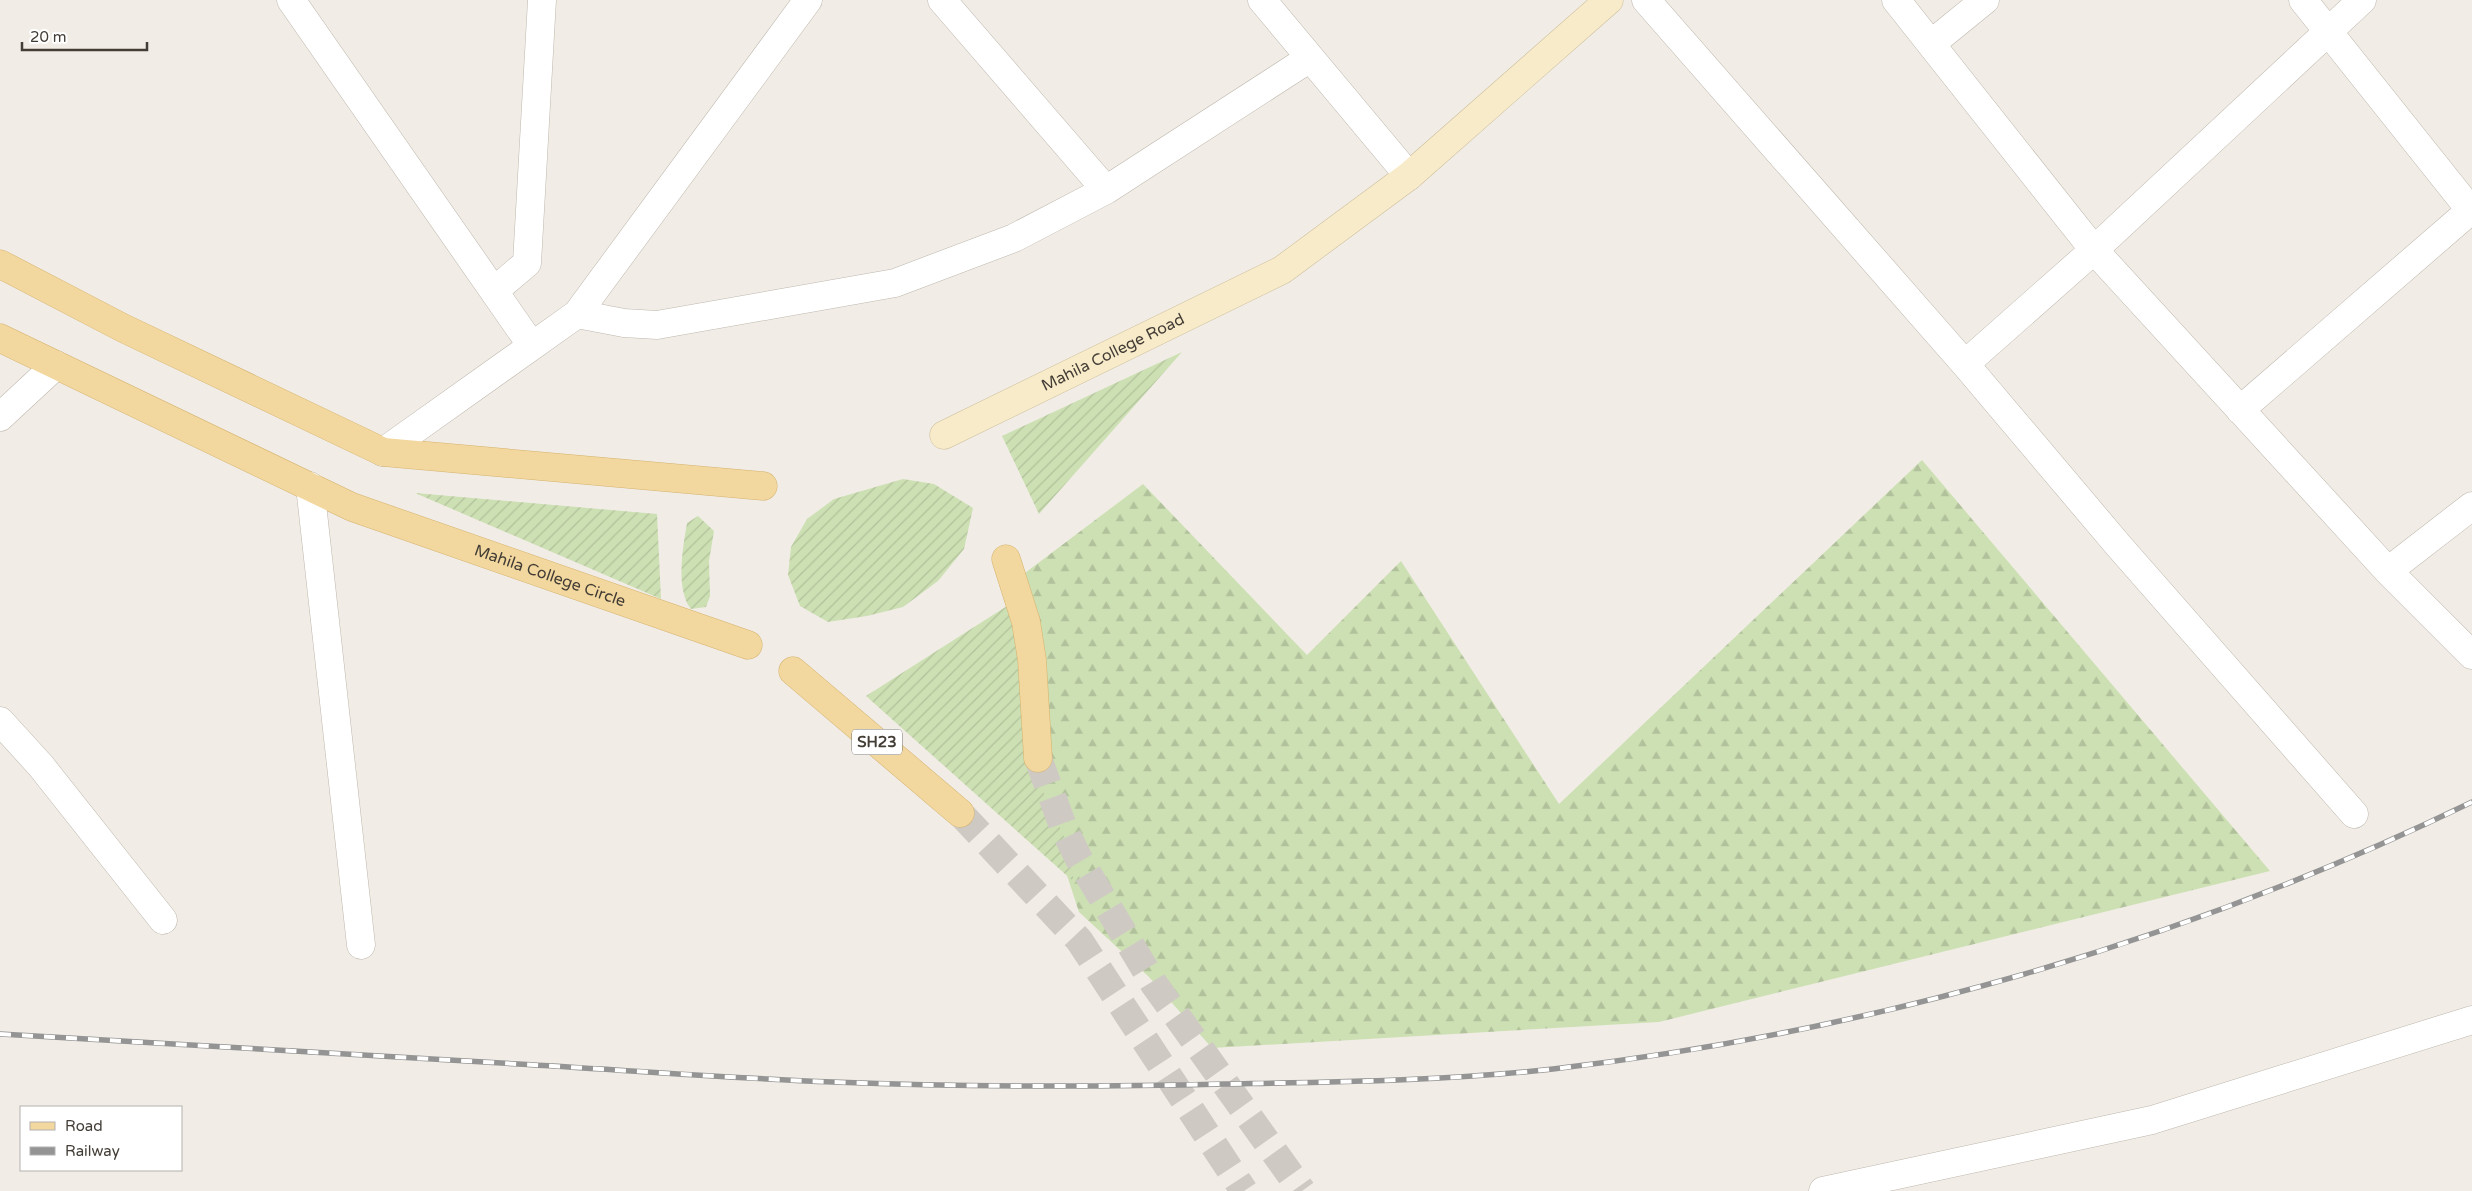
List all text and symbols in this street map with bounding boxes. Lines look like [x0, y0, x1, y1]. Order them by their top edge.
scale bar [22, 20, 148, 52]
text: 20 m [30, 28, 67, 46]
street label: Mahila College Road [1038, 309, 1188, 396]
street label: Mahila College Circle [472, 540, 628, 612]
road number: SH23 [852, 730, 902, 754]
legend [20, 1106, 182, 1171]
text: Road [65, 1117, 103, 1135]
text: Railway [65, 1142, 120, 1160]

